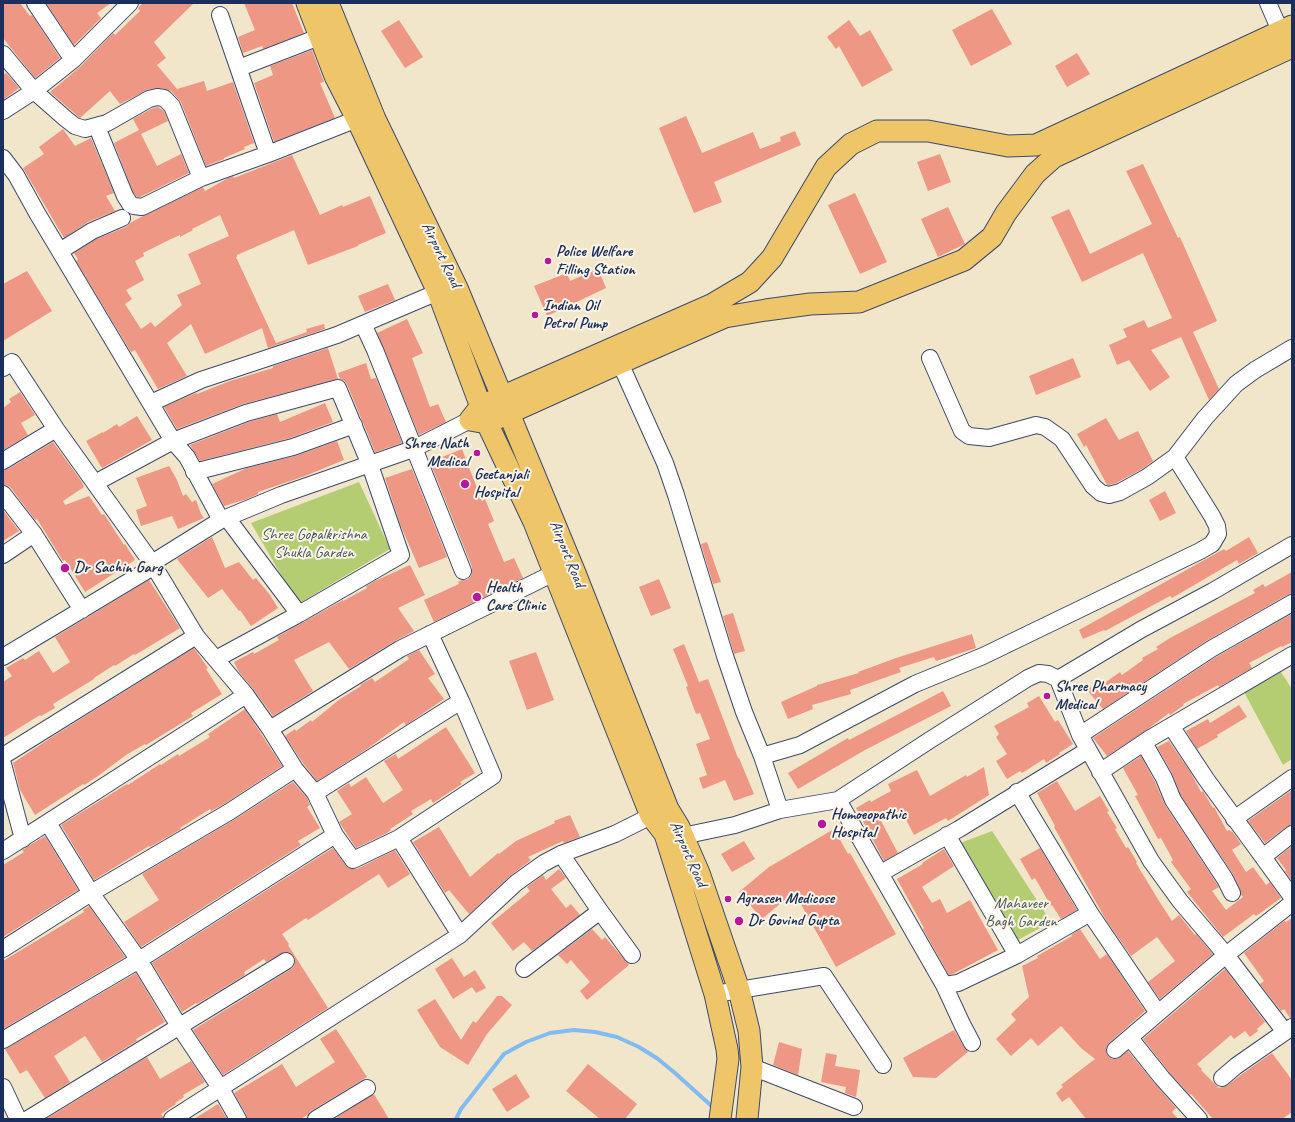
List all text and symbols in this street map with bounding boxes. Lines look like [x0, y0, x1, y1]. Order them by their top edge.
street label: Airport Road [417, 219, 465, 291]
place label: Police Welfare Filling Station [556, 242, 635, 280]
marker: Police Welfare Filling Station [543, 256, 553, 266]
place label: Indian Oil Petrol Pump [543, 296, 607, 334]
marker: Indian Oil Petrol Pump [530, 310, 540, 320]
place label: Shree Nath Medical [403, 434, 469, 472]
marker: Shree Nath Medical [472, 448, 482, 458]
place label: Geetanjali Hospital [474, 465, 528, 503]
marker: Geetanjali Hospital [459, 478, 471, 490]
street label: Airport Road [545, 518, 589, 590]
park label: Shree Gopalkrishna Shukla Garden [261, 525, 367, 563]
place label: Dr Sachin Garg [74, 558, 162, 578]
marker: Dr Sachin Garg [59, 562, 71, 574]
place label: Health Care Clinic [486, 578, 546, 616]
marker: Health Care Clinic [471, 591, 483, 603]
place label: Shree Pharmacy Medical [1055, 677, 1146, 715]
marker: Shree Pharmacy Medical [1042, 691, 1052, 701]
place label: Homoeopathic Hospital [831, 805, 906, 843]
street label: Airport Road [665, 818, 711, 890]
marker: Homoeopathic Hospital [816, 818, 828, 830]
place label: Agrasen Medicose [736, 889, 834, 909]
marker: Agrasen Medicose [723, 894, 733, 904]
park label: Mahaveer Bagh Garden [985, 894, 1057, 932]
place label: Dr Govind Gupta [748, 911, 839, 931]
marker: Dr Govind Gupta [733, 915, 745, 927]

